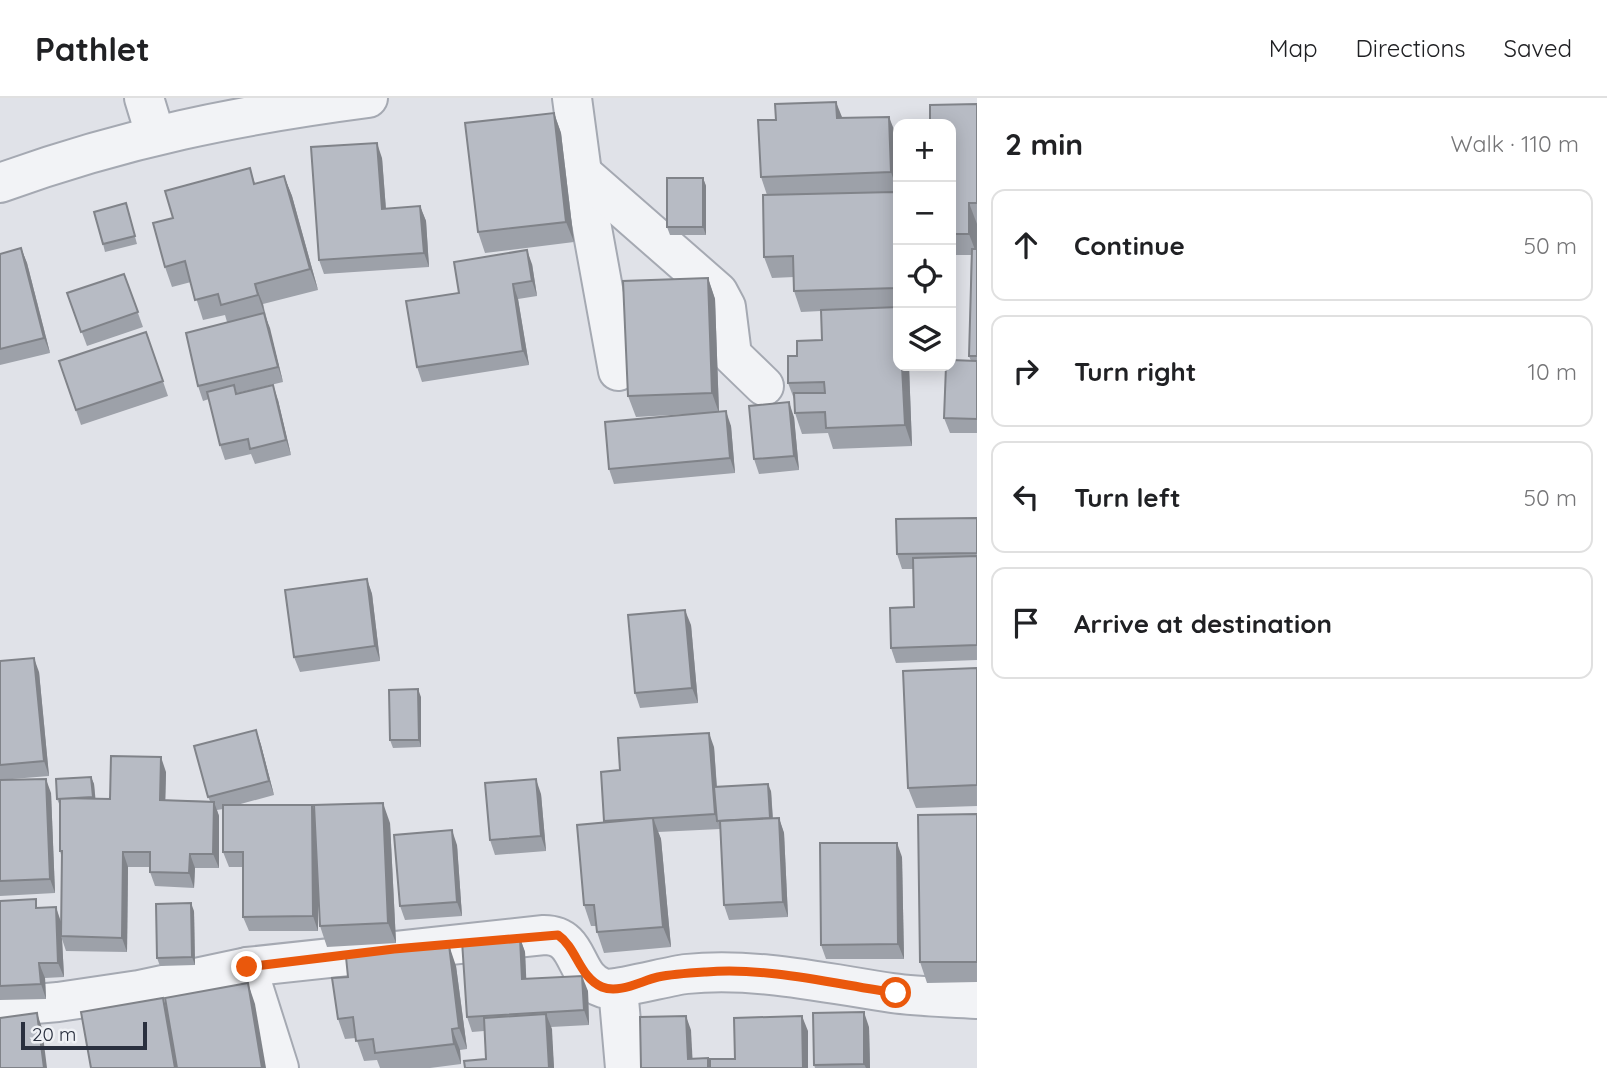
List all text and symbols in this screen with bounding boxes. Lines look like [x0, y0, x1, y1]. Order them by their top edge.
text: Pathlet [35, 28, 150, 69]
text: Map [1269, 33, 1318, 63]
text: Directions [1356, 33, 1466, 63]
text: Saved [1504, 33, 1572, 63]
map controls [893, 119, 956, 371]
button: + [893, 119, 956, 182]
text: 2 min [1005, 125, 1083, 163]
text: Walk · 110 m [1450, 129, 1579, 158]
button: − [893, 182, 956, 245]
icon: ahead [1007, 226, 1045, 264]
text: Continue [1074, 229, 1185, 262]
text: 50 m [1524, 231, 1577, 260]
button: locate [893, 245, 956, 308]
button: layers [893, 308, 956, 371]
icon: right [1007, 352, 1045, 390]
text: Turn right [1074, 355, 1196, 388]
text: 10 m [1528, 357, 1577, 386]
icon: left [1007, 478, 1045, 516]
text: Turn left [1074, 481, 1181, 514]
text: 50 m [1524, 483, 1577, 512]
icon: arrive [1007, 604, 1045, 642]
text: Arrive at destination [1074, 607, 1332, 640]
route end [231, 951, 262, 982]
route start [880, 977, 911, 1008]
scale bar [21, 1019, 147, 1051]
text: 20 m [32, 1022, 76, 1046]

